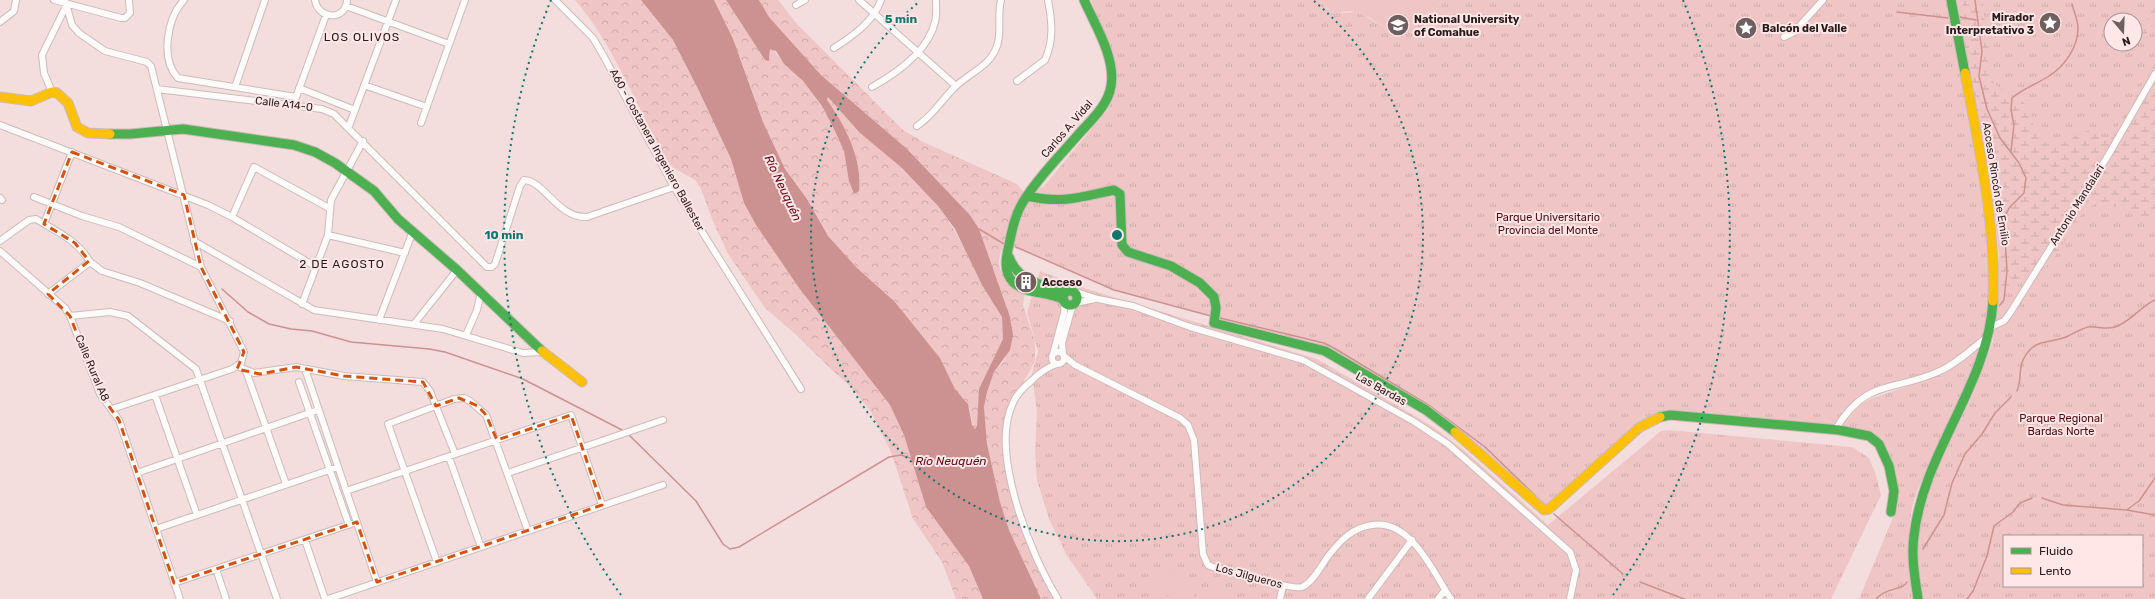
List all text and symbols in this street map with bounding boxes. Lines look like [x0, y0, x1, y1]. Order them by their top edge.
place icon: Mirador Interpretativo 3 [2037, 10, 2063, 36]
place label: Mirador Interpretativo 3 [1946, 11, 2034, 37]
text: 5 min [885, 12, 918, 26]
school or university icon: National University of Comahue [1385, 12, 1411, 38]
north arrow [2103, 12, 2143, 52]
place label: National University of Comahue [1414, 13, 1520, 39]
place icon: Balcón del Valle [1733, 15, 1759, 41]
place label: Balcón del Valle [1762, 22, 1847, 35]
district label: LOS OLIVOS [324, 30, 400, 44]
text: N [2120, 34, 2132, 48]
street label: A60 - Costanera Ingeniero Ballester [607, 67, 707, 234]
street label: Calle A14-0 [254, 94, 314, 114]
street label: Carlos A. Vidal [1038, 97, 1096, 161]
street label: Acceso Rincón de Emilio [1980, 121, 2012, 247]
water label: Río Neuquén [762, 153, 804, 223]
street label: Antonio Mandalari [2047, 162, 2107, 248]
park label: Parque Universitario Provincia del Monte [1496, 211, 1600, 237]
text: 10 min [485, 228, 524, 242]
centre of rings [1110, 228, 1124, 242]
district label: 2 DE AGOSTO [299, 257, 385, 271]
building icon: Acceso [1013, 269, 1039, 295]
place label: Acceso [1042, 276, 1082, 289]
street label: Calle Rural A8 [72, 333, 112, 403]
street label: Las Bardas [1353, 370, 1409, 409]
park label: Parque Regional Bardas Norte [2019, 412, 2103, 438]
water label: Río Neuquén [915, 454, 987, 468]
legend [2003, 535, 2143, 587]
text: Fluido [2039, 544, 2073, 558]
street label: Los Jilgueros [1214, 561, 1284, 591]
text: Lento [2039, 564, 2071, 578]

